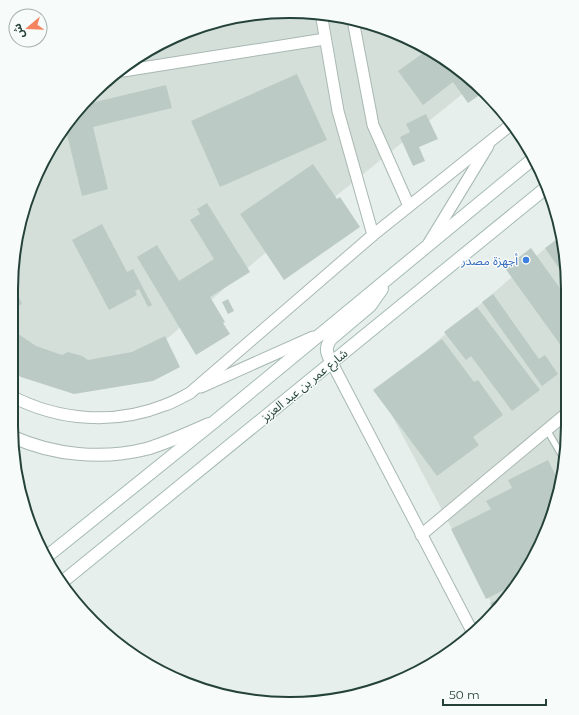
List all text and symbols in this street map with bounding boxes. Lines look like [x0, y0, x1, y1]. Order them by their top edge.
north arrow [8, 8, 48, 48]
text: ش [9, 22, 28, 41]
place label: أجهزة مصدر [460, 253, 518, 268]
marker: أجهزة مصدر [521, 255, 531, 265]
street label: شارع عمر بن عبد العزيز [257, 345, 352, 427]
scale bar [443, 681, 546, 707]
text: 50 m [449, 687, 480, 702]

